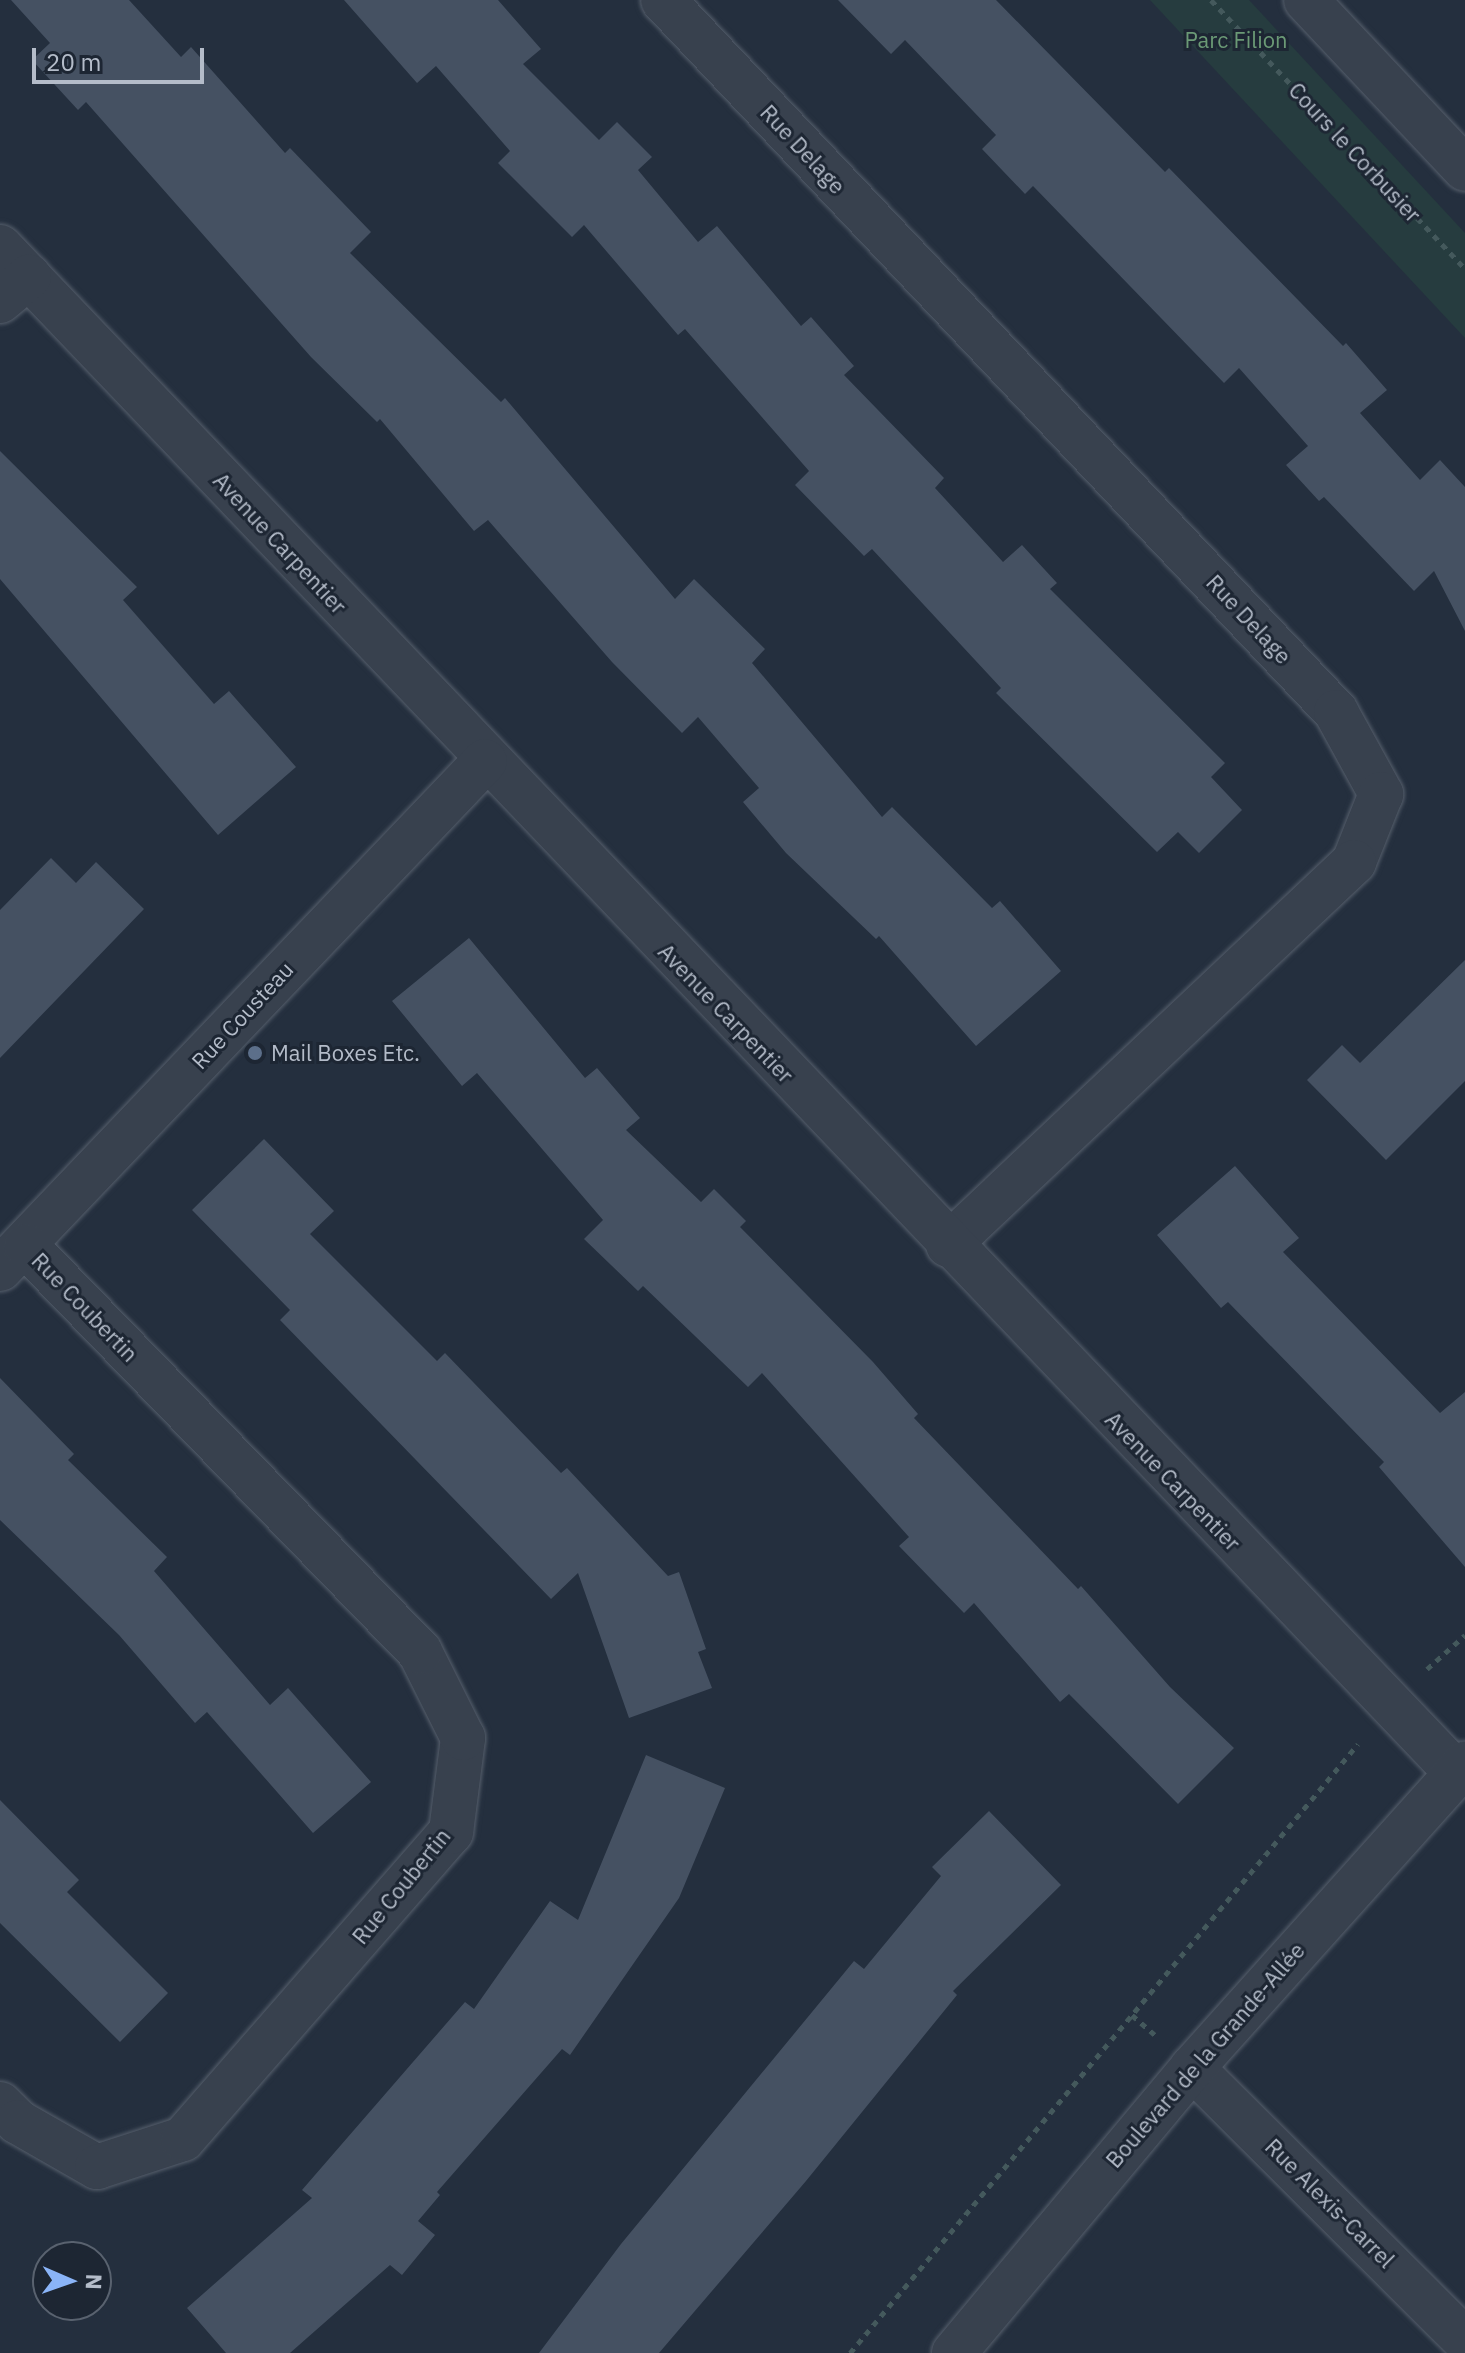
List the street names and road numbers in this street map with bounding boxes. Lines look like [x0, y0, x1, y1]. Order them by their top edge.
street label: Cours le Corbusier [1283, 77, 1427, 227]
street label: Rue Delage [755, 99, 851, 199]
street label: Avenue Carpentier [208, 467, 352, 619]
street label: Rue Delage [1201, 569, 1297, 669]
street label: Avenue Carpentier [653, 938, 799, 1088]
street label: Rue Cousteau [186, 956, 298, 1074]
street label: Rue Coubertin [27, 1247, 143, 1367]
street label: Avenue Carpentier [1100, 1406, 1246, 1556]
street label: Rue Coubertin [346, 1823, 456, 1949]
street label: Boulevard de la Grande-Allée [1100, 1937, 1310, 2173]
street label: Rue Alexis-Carrel [1260, 2133, 1400, 2273]

